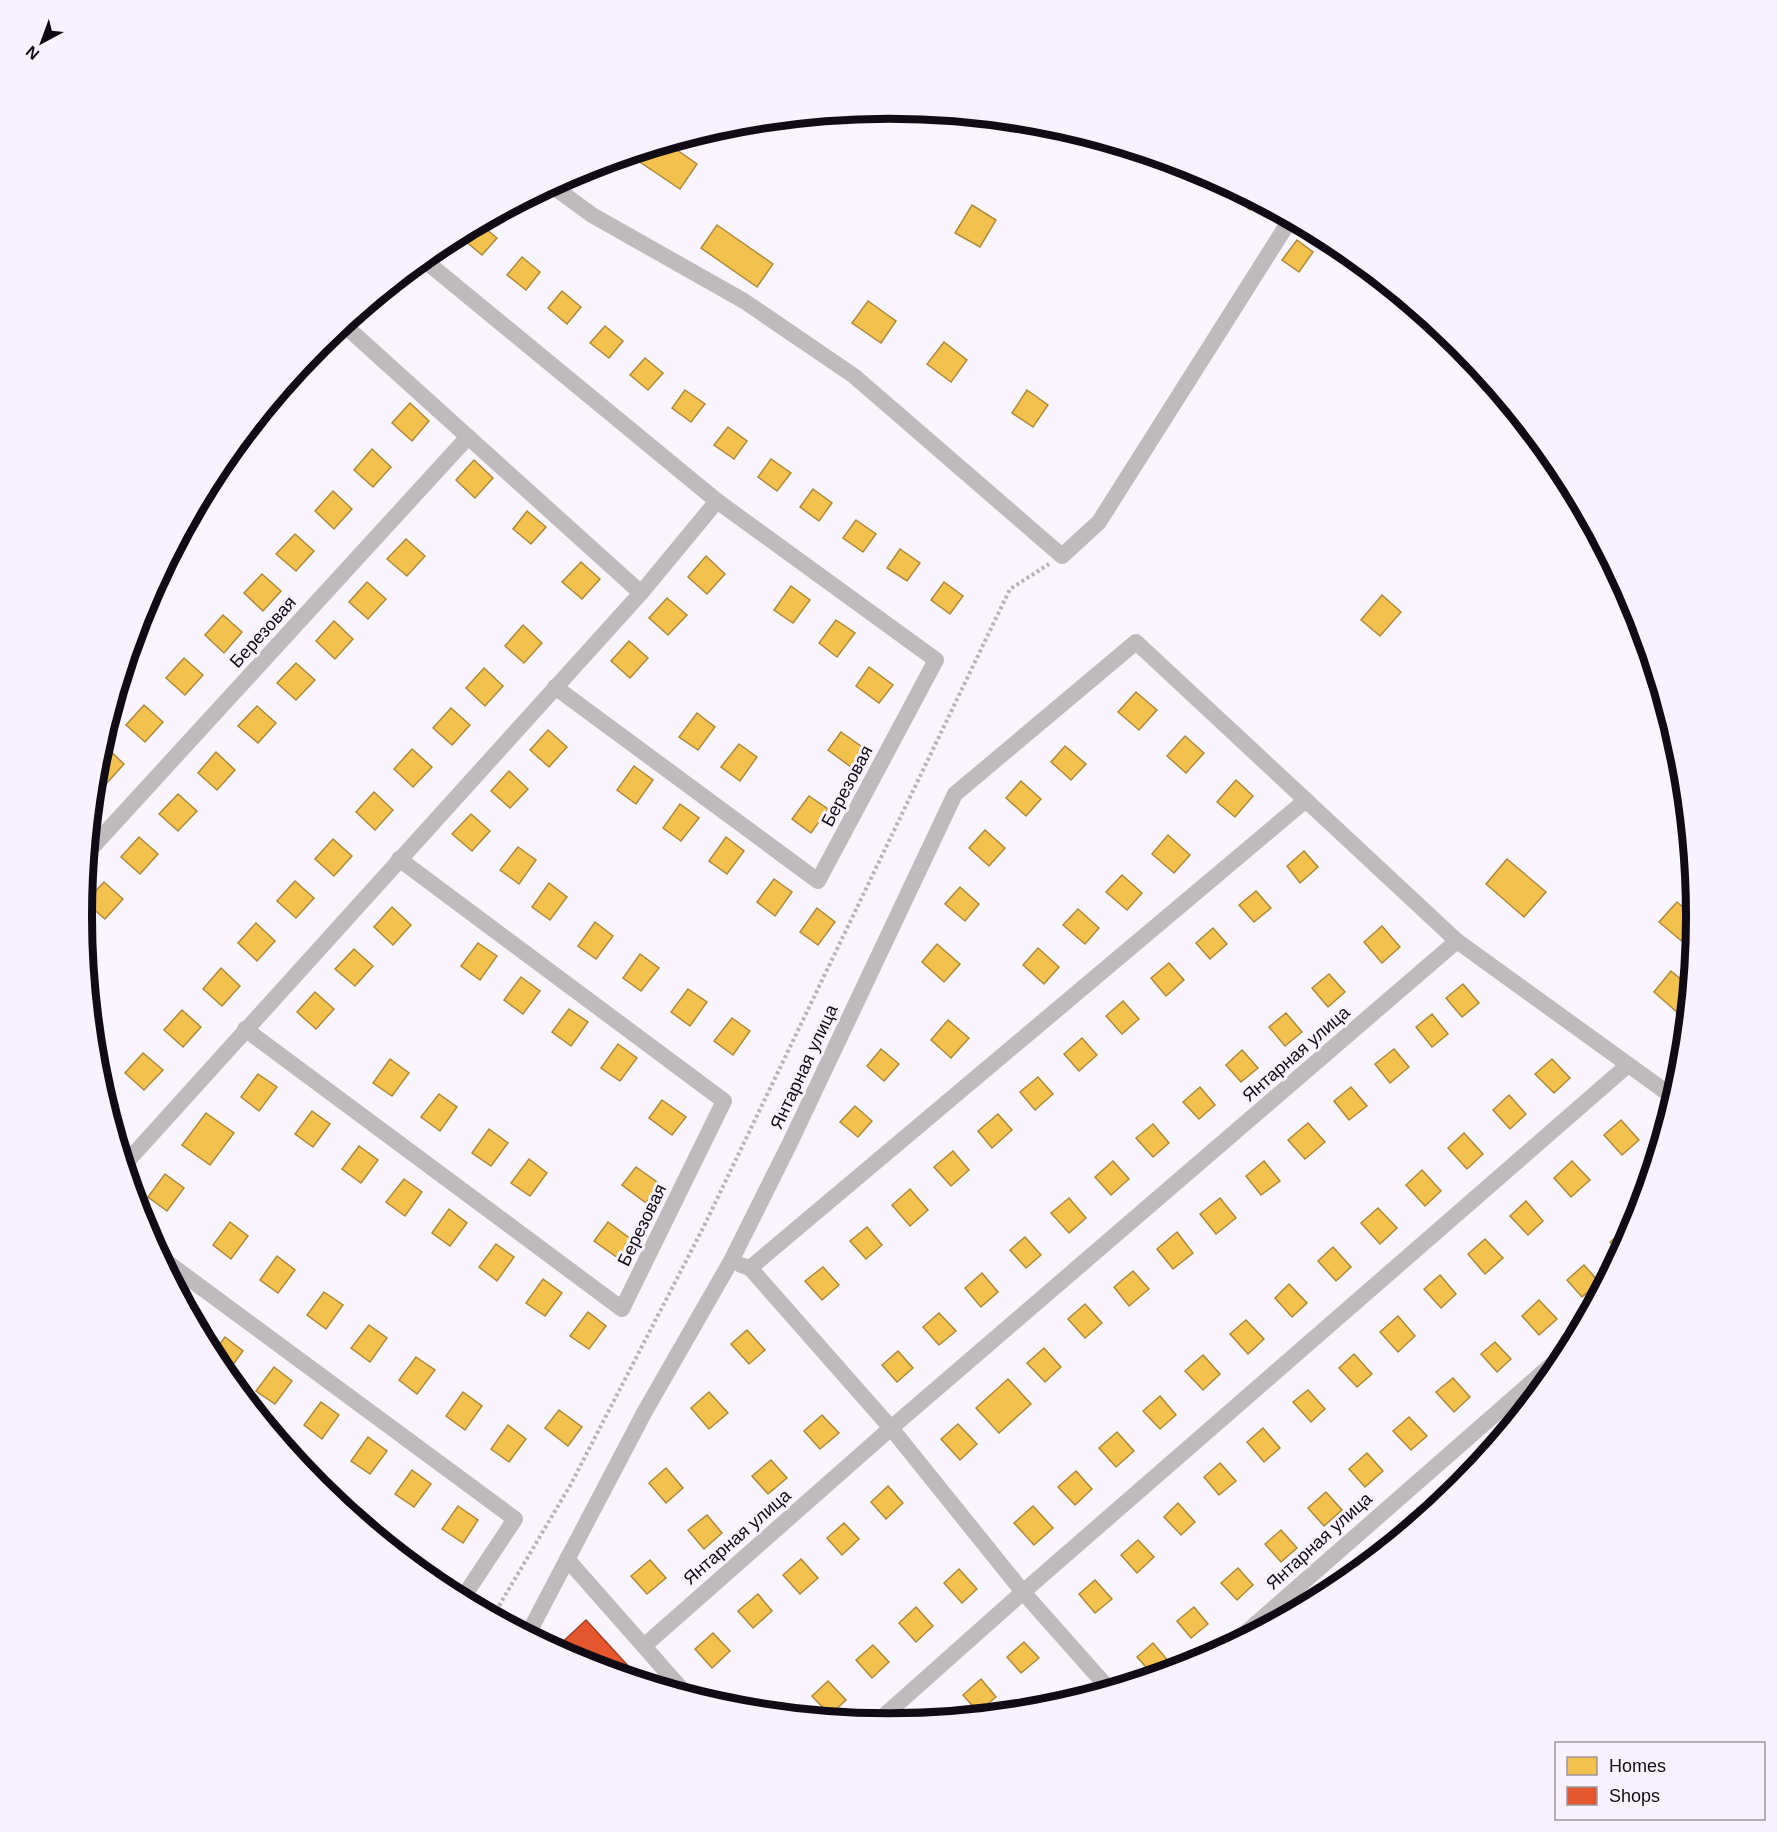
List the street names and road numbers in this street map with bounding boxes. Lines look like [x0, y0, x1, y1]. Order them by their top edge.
street label: Березовая [226, 592, 300, 672]
street label: Березовая [817, 742, 877, 830]
street label: Янтарная улица [766, 1001, 842, 1132]
street label: Янтарная улица [1238, 1001, 1354, 1106]
street label: Березовая [614, 1181, 670, 1269]
street label: Янтарная улица [679, 1484, 795, 1589]
street label: Янтарная улица [1262, 1488, 1377, 1594]

